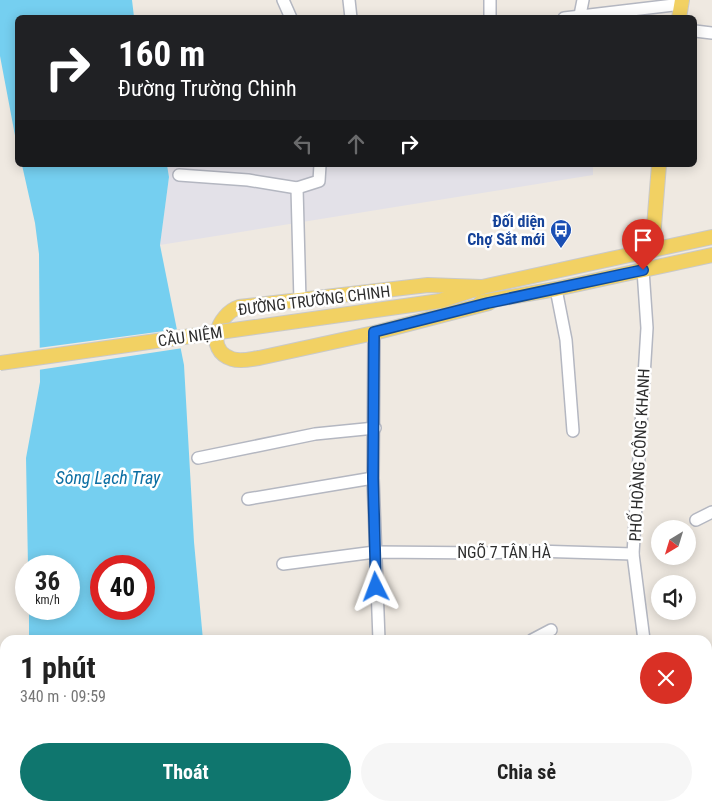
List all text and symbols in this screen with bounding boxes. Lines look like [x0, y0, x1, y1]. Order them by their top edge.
text: 160 m [118, 34, 205, 75]
icon: right [35, 35, 100, 100]
text: Đường Trường Chinh [118, 76, 297, 101]
icon: left [289, 130, 317, 158]
icon: ahead [342, 130, 370, 158]
icon: right [395, 130, 423, 158]
place label: Đối diện Chợ Sắt mới [467, 212, 545, 249]
bus stop icon: Đối diện Chợ Sắt mới [549, 218, 573, 249]
pin [622, 219, 664, 270]
icon: arrive [629, 226, 657, 254]
street label: ĐƯỜNG TRƯỜNG CHINH [237, 282, 391, 319]
street label: CẦU NIỆM [156, 321, 223, 350]
street label: PHỐ HOÀNG CÔNG KHANH [623, 368, 654, 542]
water label: Sông Lạch Tray [56, 467, 161, 488]
north arrow [651, 520, 696, 565]
map controls [651, 520, 696, 620]
street label: NGÕ 7 TÂN HÀ [457, 542, 551, 562]
speed limit sign: 40 [90, 555, 155, 620]
position arrow [349, 560, 401, 612]
text: 36 [35, 567, 60, 596]
button: sound [651, 575, 696, 620]
text: km/h [35, 593, 60, 607]
text: 1 phút [20, 650, 96, 685]
button: close [640, 652, 692, 704]
text: 340 m · 09:59 [20, 687, 106, 706]
button: Thoát [20, 743, 351, 801]
button: Chia sẻ [361, 743, 692, 801]

